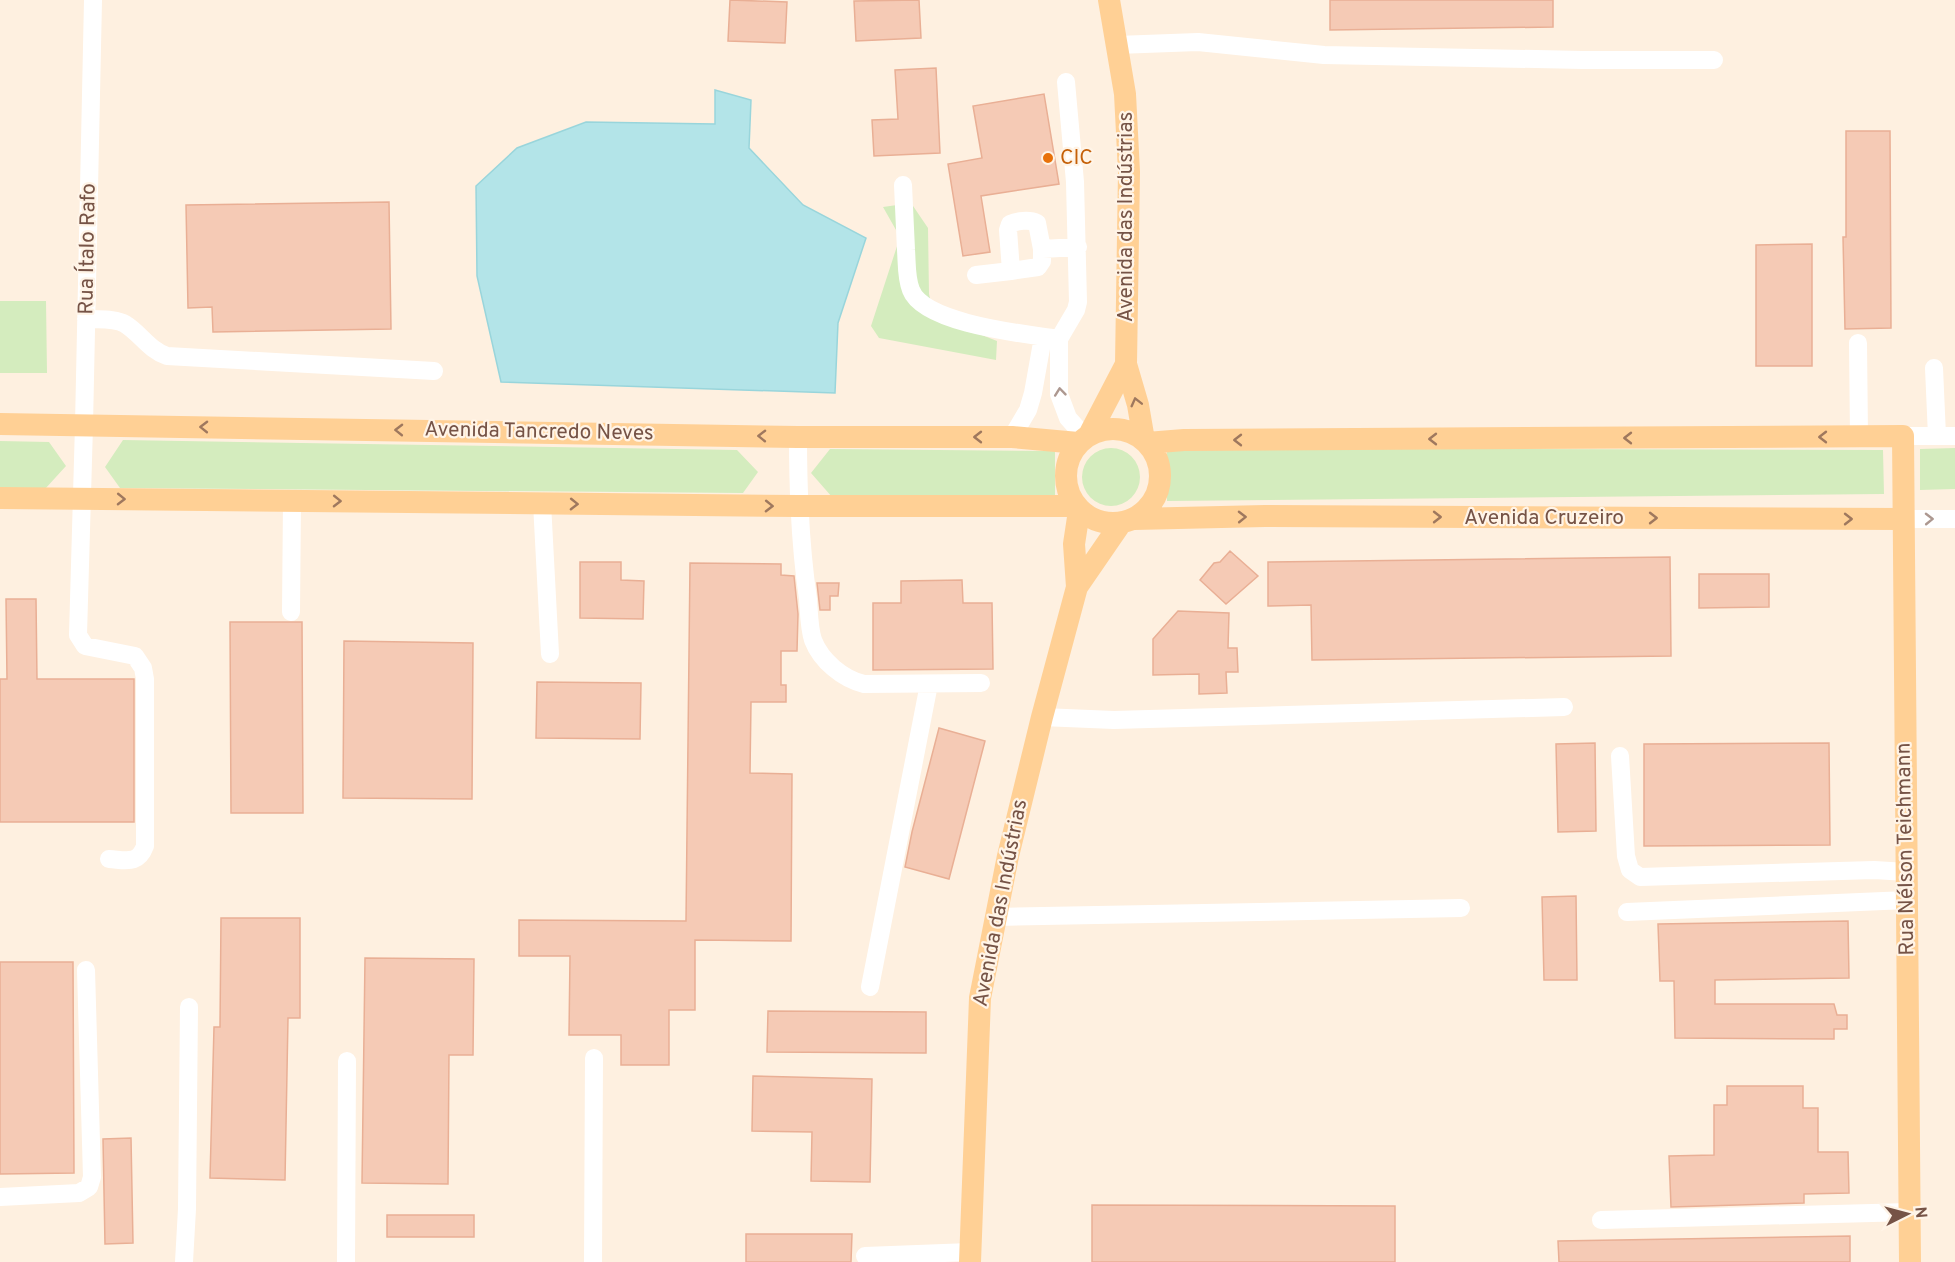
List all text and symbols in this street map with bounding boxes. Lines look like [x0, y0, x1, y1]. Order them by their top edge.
street label: Avenida das Indústrias [1113, 112, 1140, 322]
place label: CIC [1060, 145, 1093, 172]
marker: CIC [1041, 151, 1055, 165]
street label: Rua Ítalo Rafo [72, 183, 103, 315]
one-way arrow [1054, 388, 1067, 397]
one-way arrow [1131, 397, 1144, 407]
street label: Avenida Tancredo Neves [424, 416, 654, 448]
one-way arrow [200, 421, 209, 433]
one-way arrow [395, 424, 404, 436]
one-way arrow [758, 430, 767, 442]
one-way arrow [974, 431, 983, 443]
one-way arrow [1819, 431, 1828, 443]
one-way arrow [1624, 432, 1633, 444]
one-way arrow [1234, 433, 1243, 446]
one-way arrow [1429, 433, 1438, 445]
one-way arrow [117, 493, 126, 505]
one-way arrow [333, 495, 342, 507]
one-way arrow [570, 497, 579, 510]
one-way arrow [765, 499, 774, 512]
street label: Avenida Cruzeiro [1464, 505, 1624, 532]
one-way arrow [1237, 510, 1246, 523]
one-way arrow [1432, 511, 1441, 523]
one-way arrow [1648, 512, 1657, 524]
one-way arrow [1843, 513, 1852, 525]
one-way arrow [1925, 513, 1934, 525]
street label: Rua Nélson Teichmann [1891, 742, 1921, 956]
street label: Avenida das Indústrias [968, 797, 1034, 1009]
north arrow [1877, 1184, 1937, 1244]
text: N [1909, 1206, 1930, 1219]

